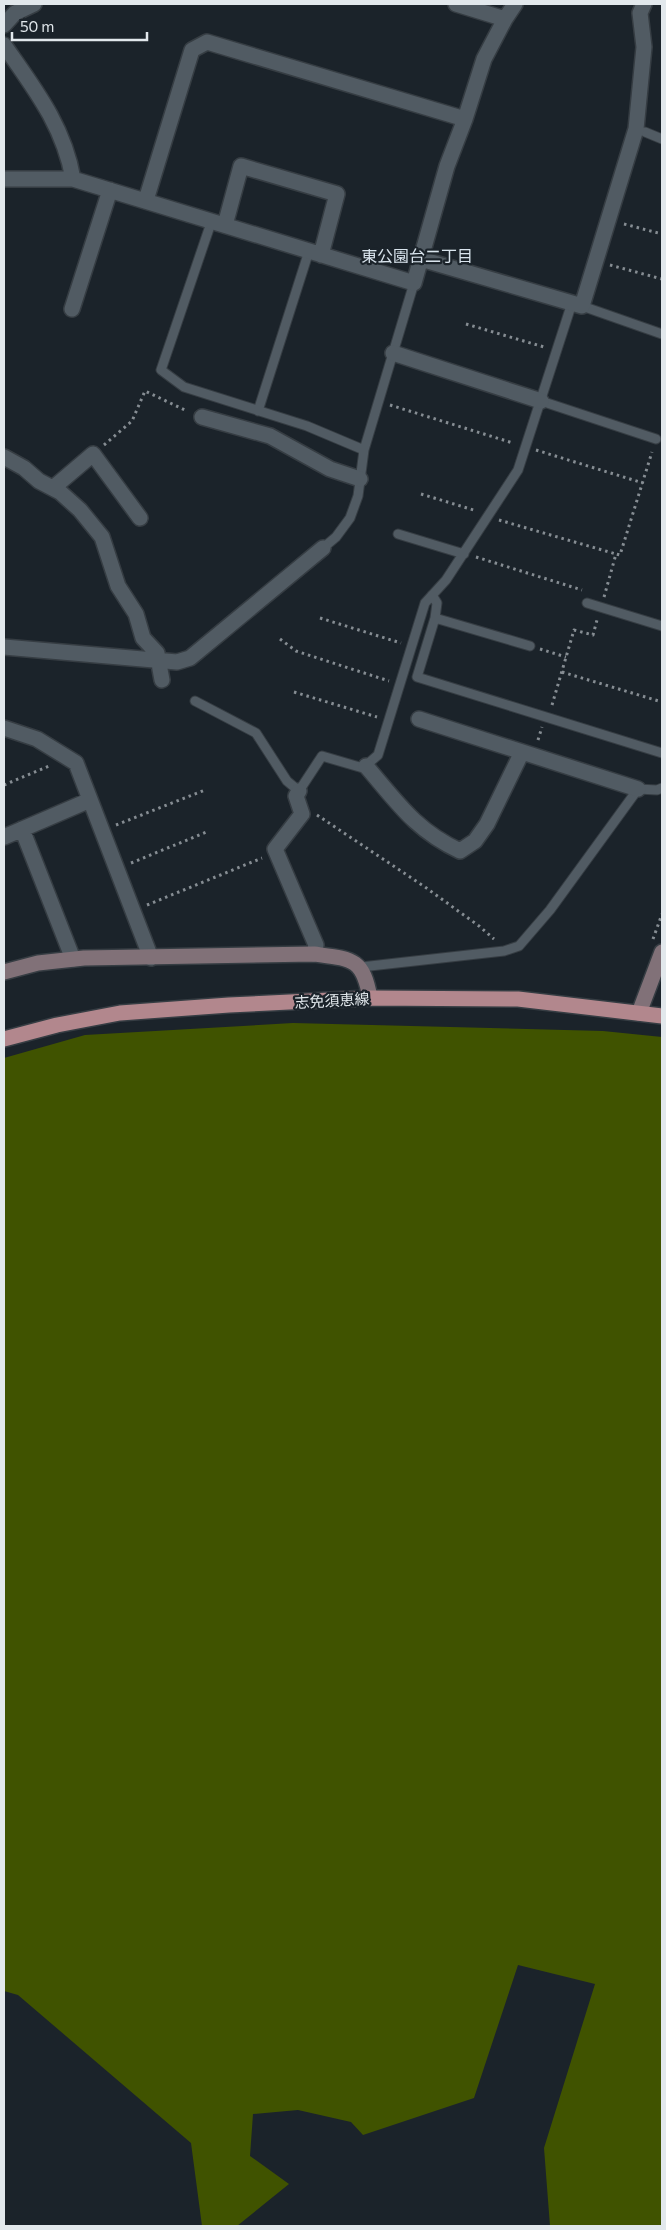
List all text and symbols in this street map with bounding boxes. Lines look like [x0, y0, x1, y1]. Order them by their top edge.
scale bar [12, 10, 148, 42]
text: 50 m [20, 17, 54, 35]
district label: 東公園台二丁目 [361, 246, 473, 265]
street label: 志免須恵線 [294, 989, 370, 1011]

